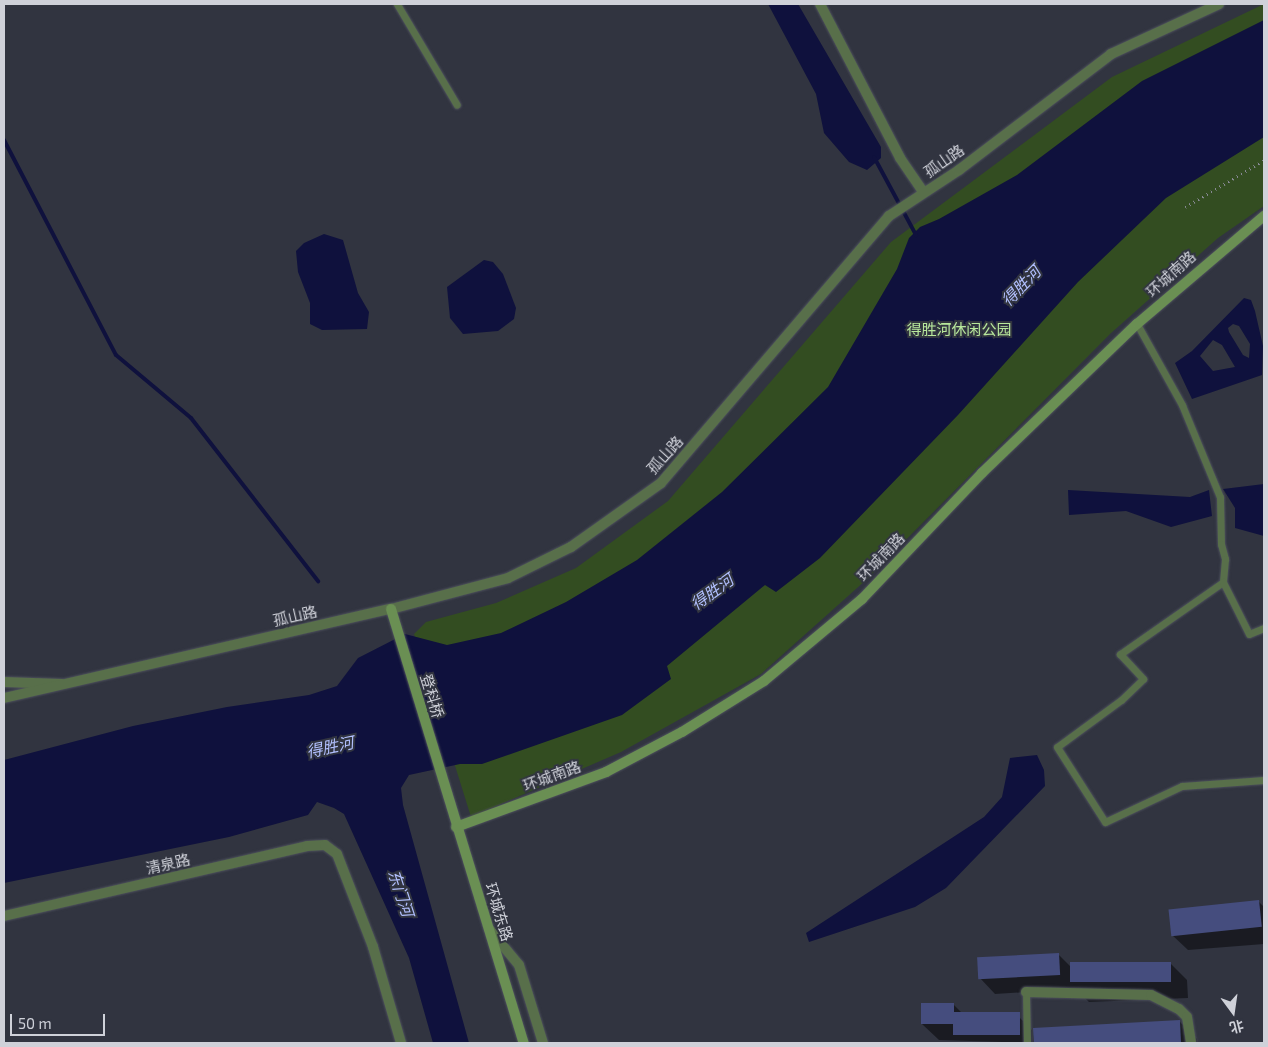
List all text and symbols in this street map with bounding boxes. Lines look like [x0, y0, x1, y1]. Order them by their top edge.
street label: 孤山路 [920, 141, 968, 181]
street label: 环城南路 [1143, 247, 1199, 301]
water label: 得胜河 [997, 262, 1045, 310]
park label: 得胜河休闲公园 [907, 321, 1011, 339]
street label: 孤山路 [643, 432, 687, 478]
street label: 环城南路 [854, 529, 908, 585]
water label: 得胜河 [687, 570, 737, 614]
street label: 孤山路 [271, 602, 319, 630]
street label: 登科桥 [417, 672, 447, 720]
water label: 得胜河 [305, 733, 355, 761]
street label: 环城南路 [521, 757, 583, 795]
street label: 清泉路 [144, 850, 192, 878]
water label: 东门河 [384, 867, 418, 919]
street label: 环城东路 [482, 881, 516, 943]
north arrow [1208, 987, 1258, 1037]
scale bar [12, 1004, 108, 1036]
text: 50 m [18, 1014, 52, 1032]
text: 北 [1228, 1017, 1246, 1037]

